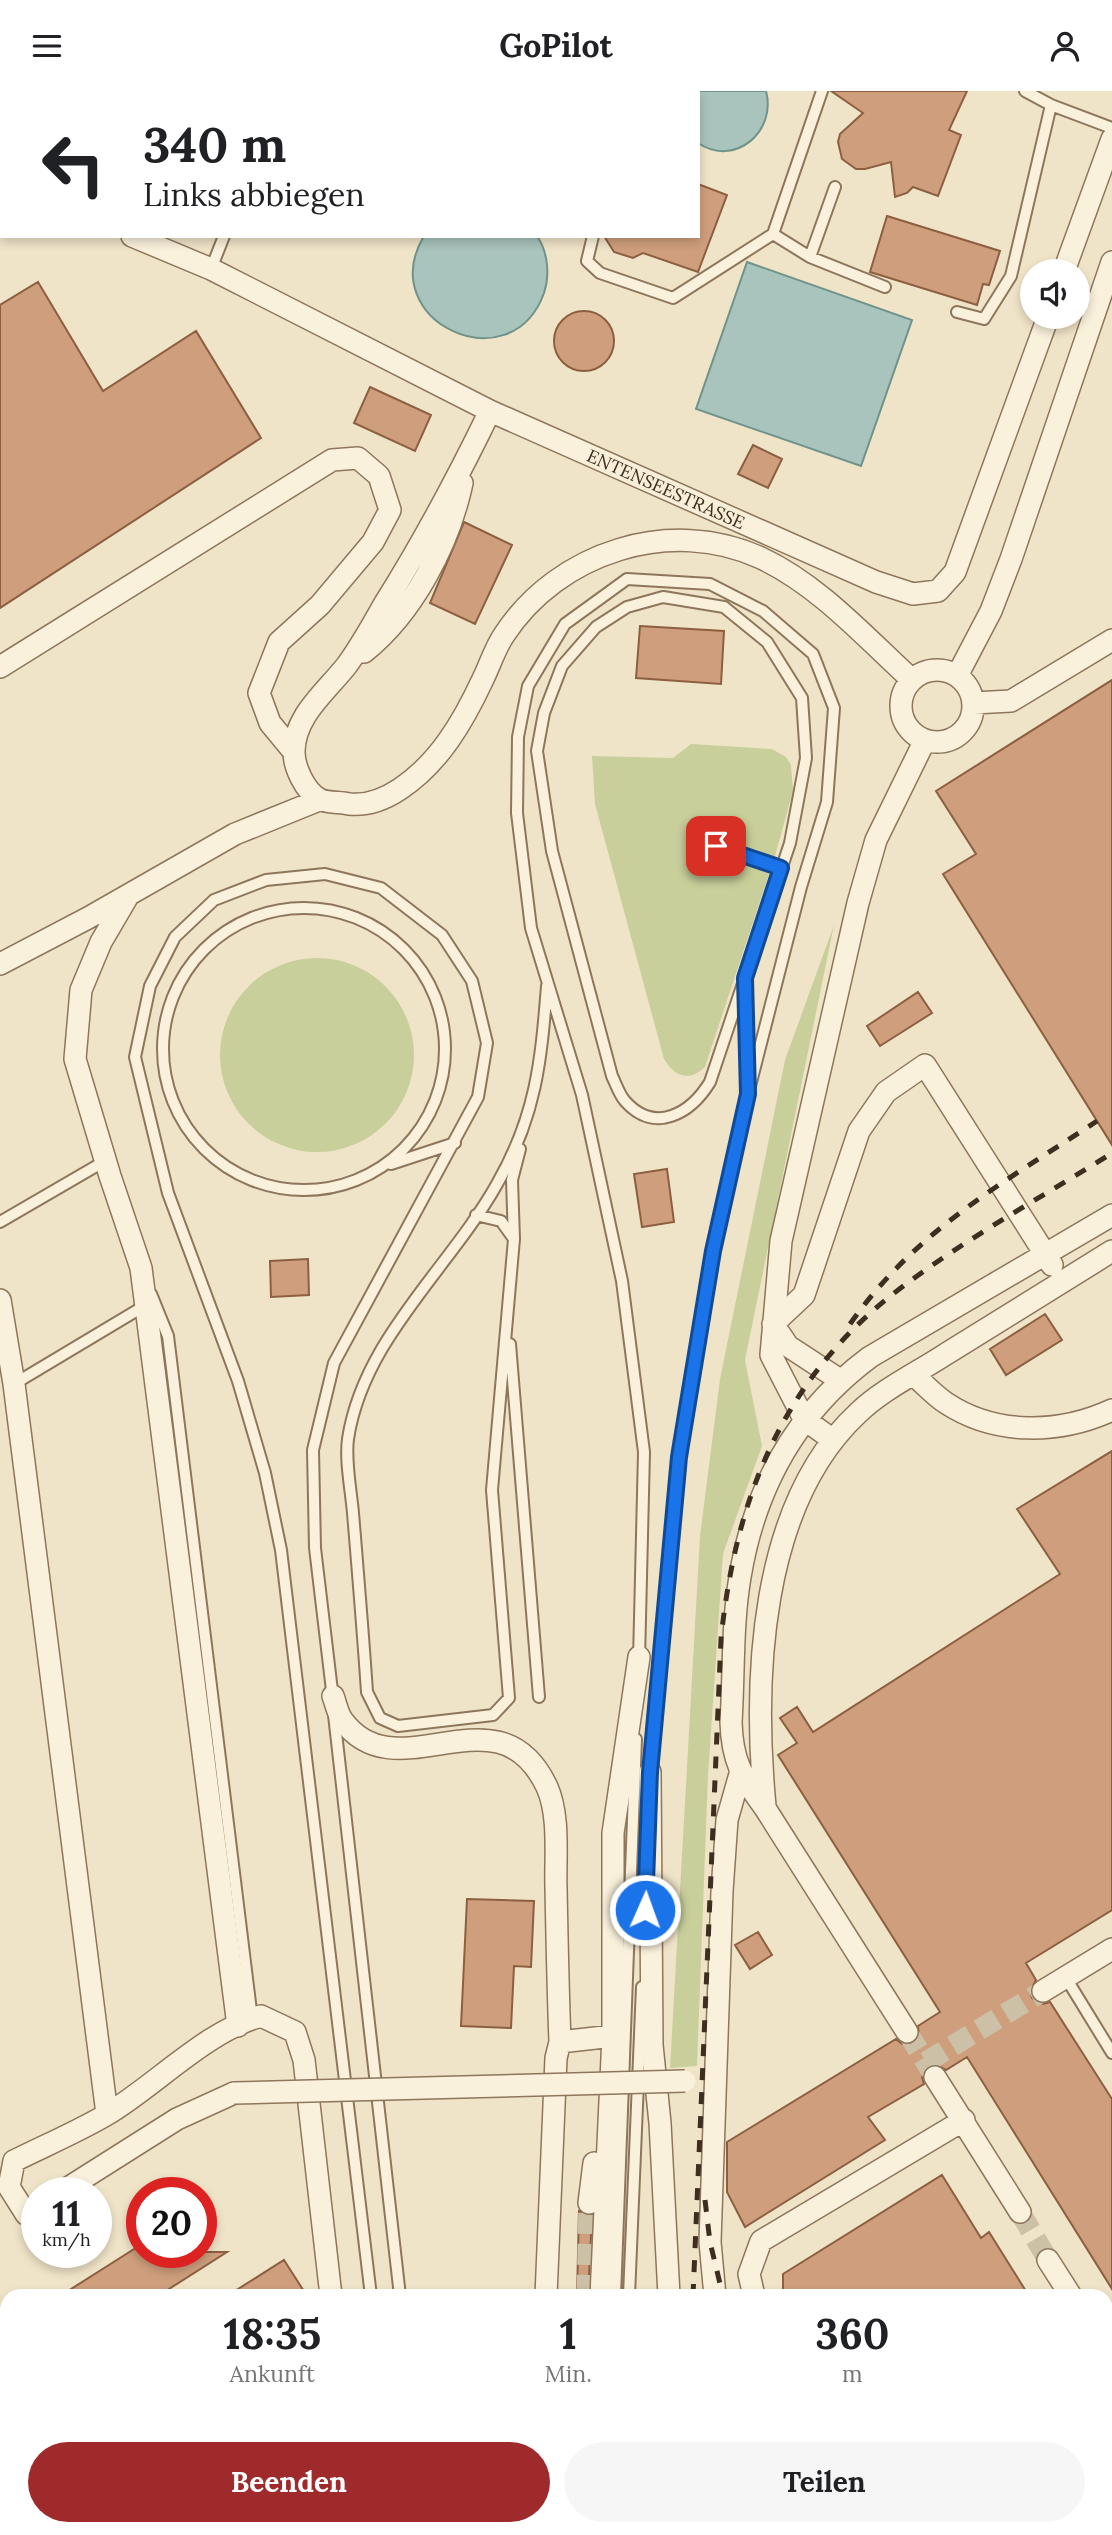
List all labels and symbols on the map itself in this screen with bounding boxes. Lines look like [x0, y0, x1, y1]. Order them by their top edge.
street label: ENTENSEESTRASSE [583, 444, 749, 534]
pin [686, 816, 746, 876]
position arrow [608, 1873, 682, 1947]
speed limit sign: 20 [126, 2177, 217, 2268]

